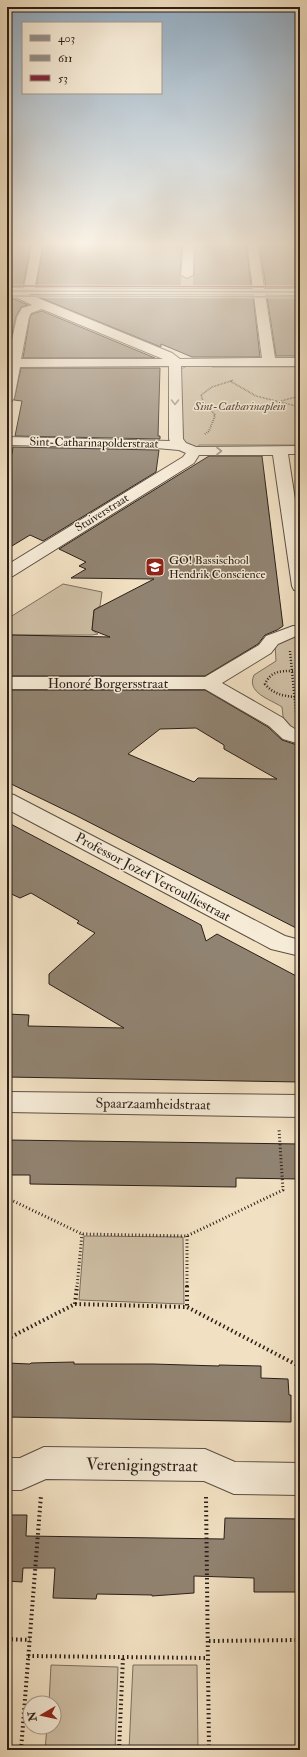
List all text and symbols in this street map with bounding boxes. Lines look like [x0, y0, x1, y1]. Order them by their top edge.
legend [22, 22, 162, 94]
text: 403 [58, 31, 75, 46]
text: 611 [58, 51, 73, 66]
text: 53 [58, 71, 68, 86]
one-way arrow [171, 399, 179, 405]
park label: Sint-Catharinaplein [193, 399, 286, 414]
street label: Sint-Catharinapolderstraat [29, 434, 159, 452]
one-way arrow [216, 447, 222, 455]
street label: Stuiverstraat [72, 490, 132, 535]
place label: GO! Bassischool Hendrik Conscience [169, 553, 266, 582]
school or university icon: GO! Bassischool Hendrik Conscience [144, 556, 166, 578]
street label: Honoré Borgersstraat [48, 675, 169, 692]
street label: Professor Jozef Vercoulliestraat [72, 829, 234, 925]
street label: Spaarzaamheidstraat [95, 1094, 211, 1115]
street label: Verenigingstraat [86, 1454, 198, 1476]
north arrow [22, 1695, 62, 1735]
text: N [25, 1709, 40, 1723]

